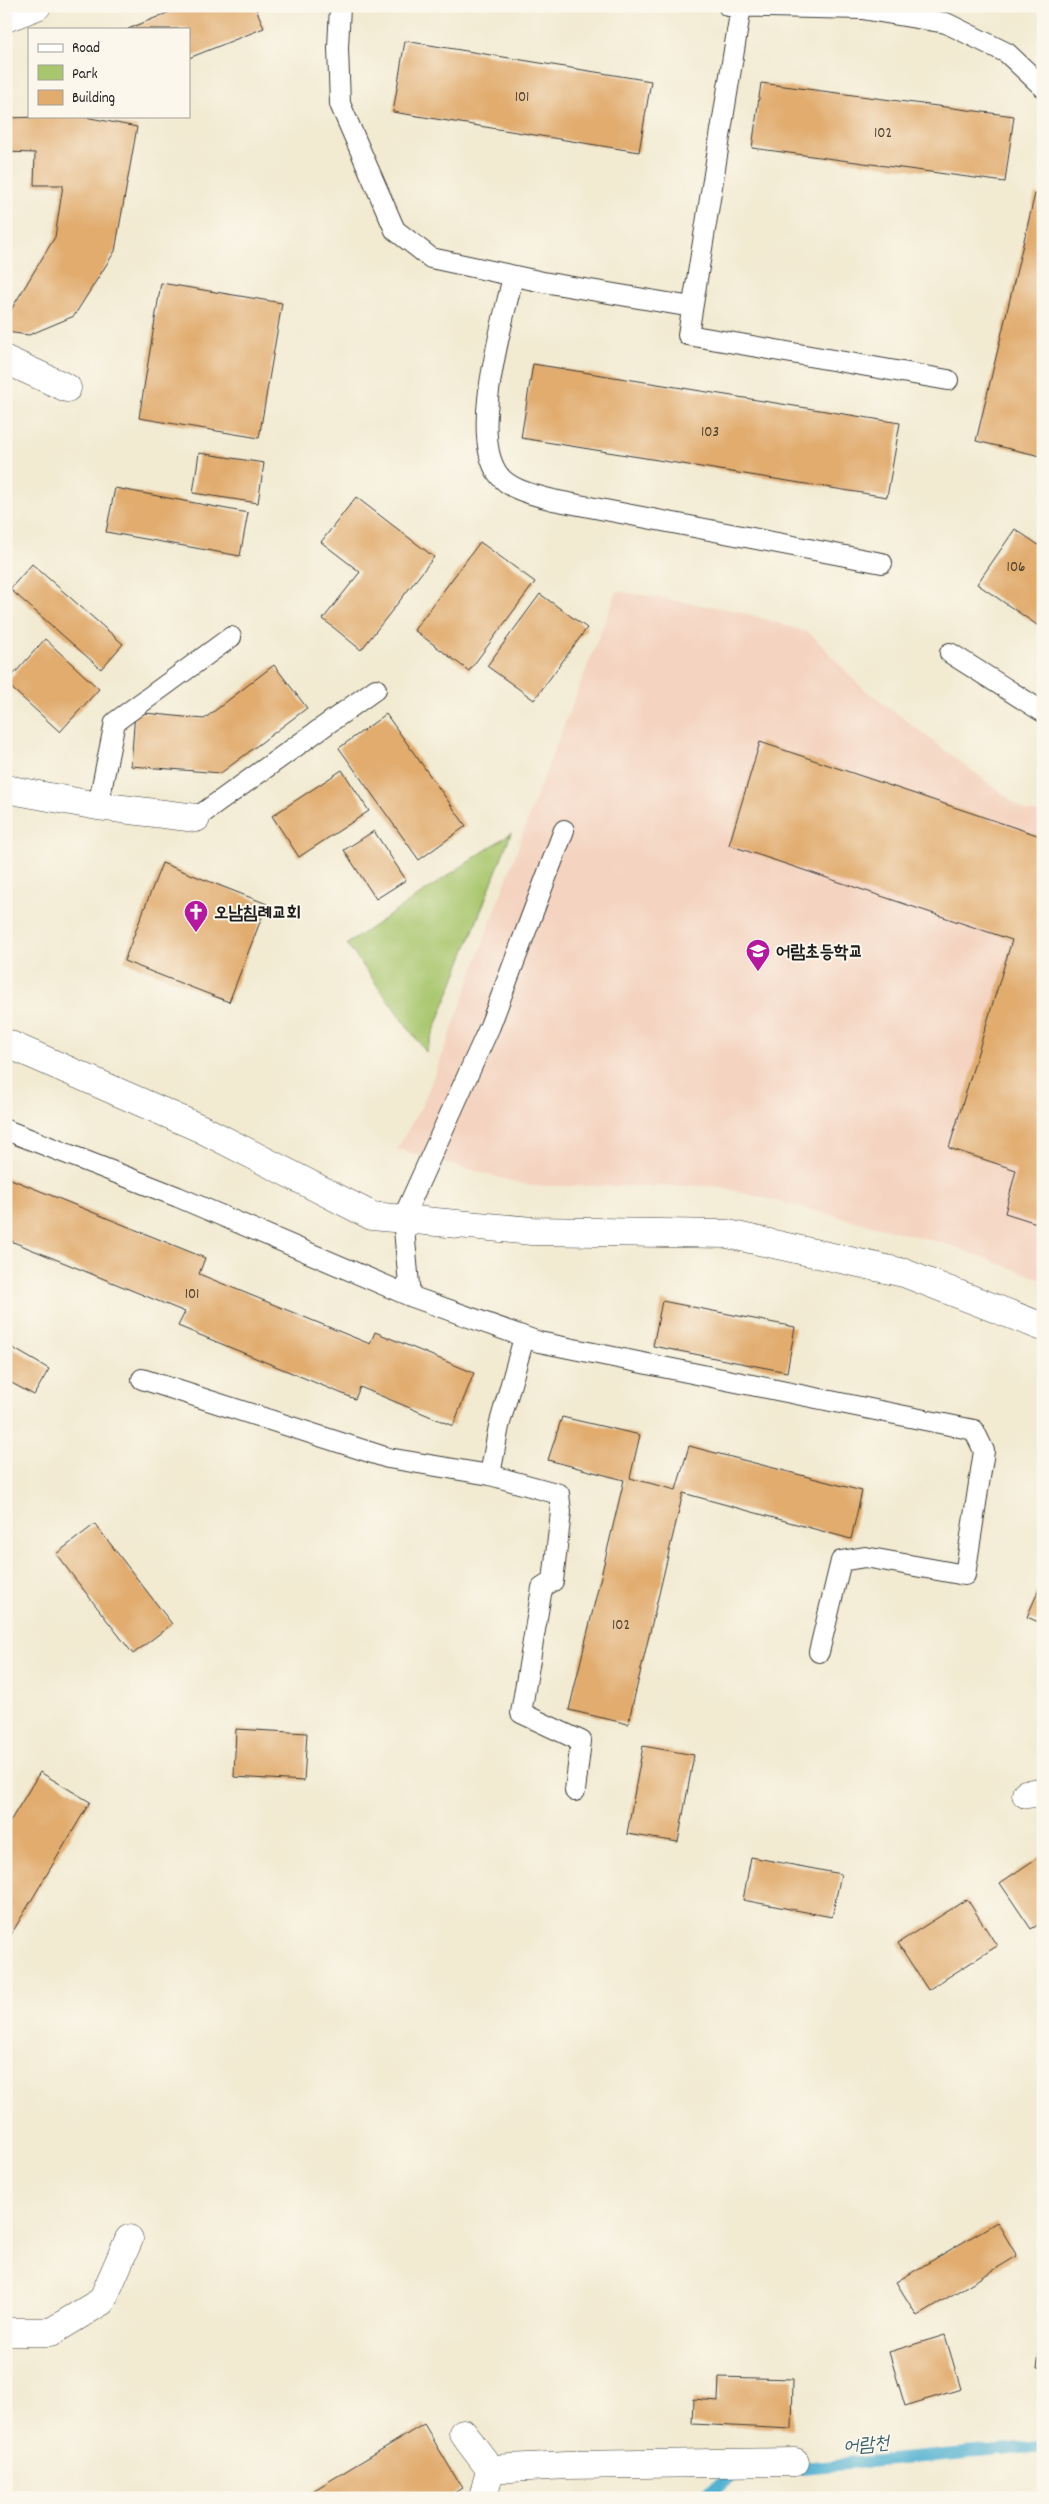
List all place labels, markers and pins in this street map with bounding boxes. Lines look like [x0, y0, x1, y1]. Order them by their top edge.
church icon: 오남침례교회 [183, 899, 209, 933]
place label: 오남침례교회 [214, 902, 301, 927]
school or university icon: 어람초등학교 [745, 938, 771, 972]
place label: 어람초등학교 [776, 941, 863, 966]

